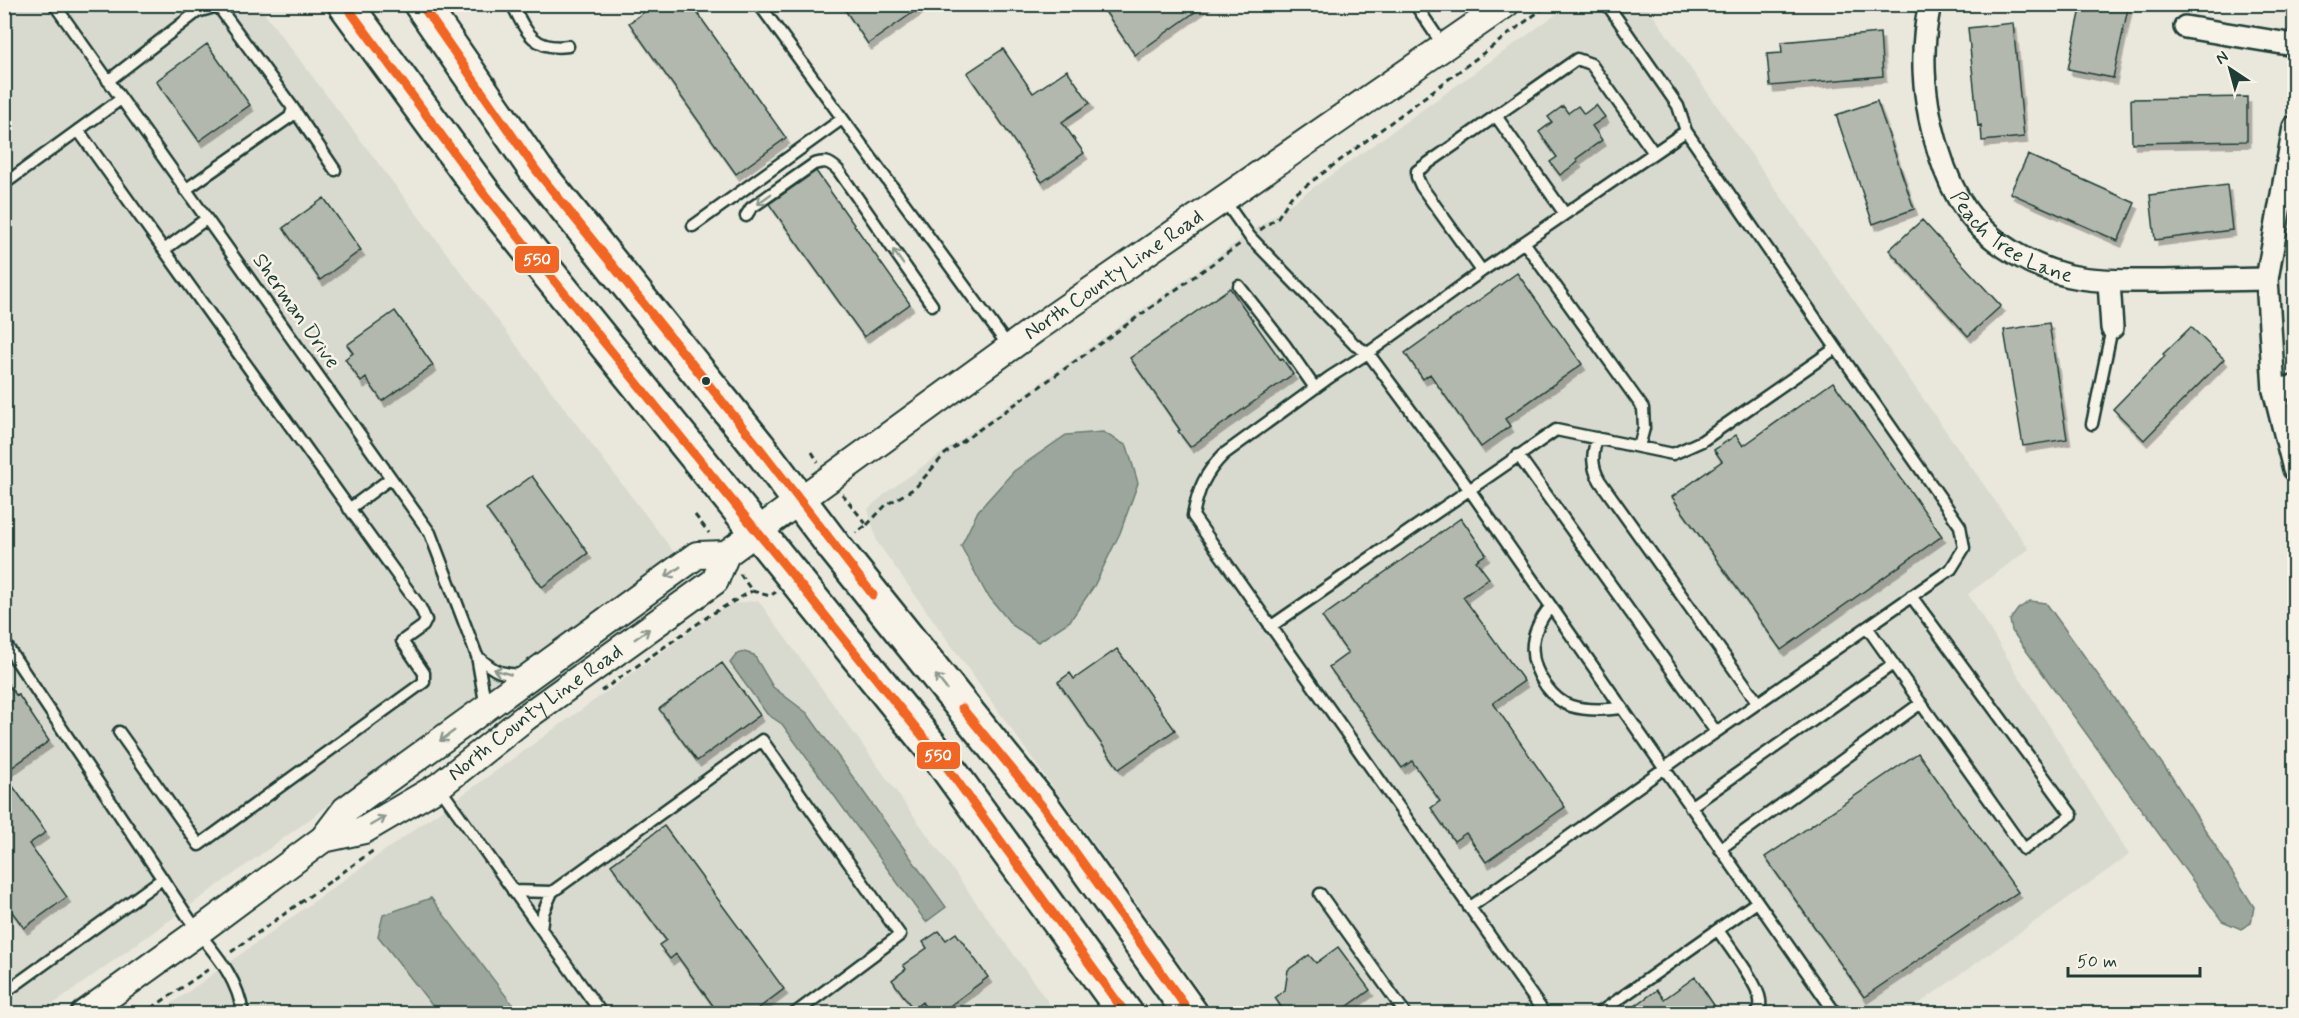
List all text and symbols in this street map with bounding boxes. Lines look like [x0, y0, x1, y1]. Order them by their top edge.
north arrow [2200, 39, 2260, 99]
text: N [2212, 46, 2233, 70]
street label: Peach Tree Lane [1943, 186, 2075, 290]
one-way arrow [756, 193, 772, 205]
street label: North County Line Road [1018, 203, 1209, 347]
line badge: 550 [514, 245, 560, 274]
street label: Sherman Drive [246, 248, 346, 374]
one-way arrow [892, 249, 904, 266]
text: 550 [523, 250, 551, 271]
unlabelled marker [700, 375, 712, 387]
one-way arrow [665, 566, 681, 578]
one-way arrow [633, 628, 649, 640]
street label: North County Line Road [442, 638, 628, 788]
one-way arrow [493, 666, 512, 677]
one-way arrow [935, 674, 948, 690]
one-way arrow [440, 730, 456, 742]
line badge: 550 [916, 741, 961, 770]
text: 550 [924, 746, 952, 767]
one-way arrow [369, 815, 386, 827]
scale bar [2068, 940, 2200, 978]
text: 50 m [2077, 950, 2117, 974]

